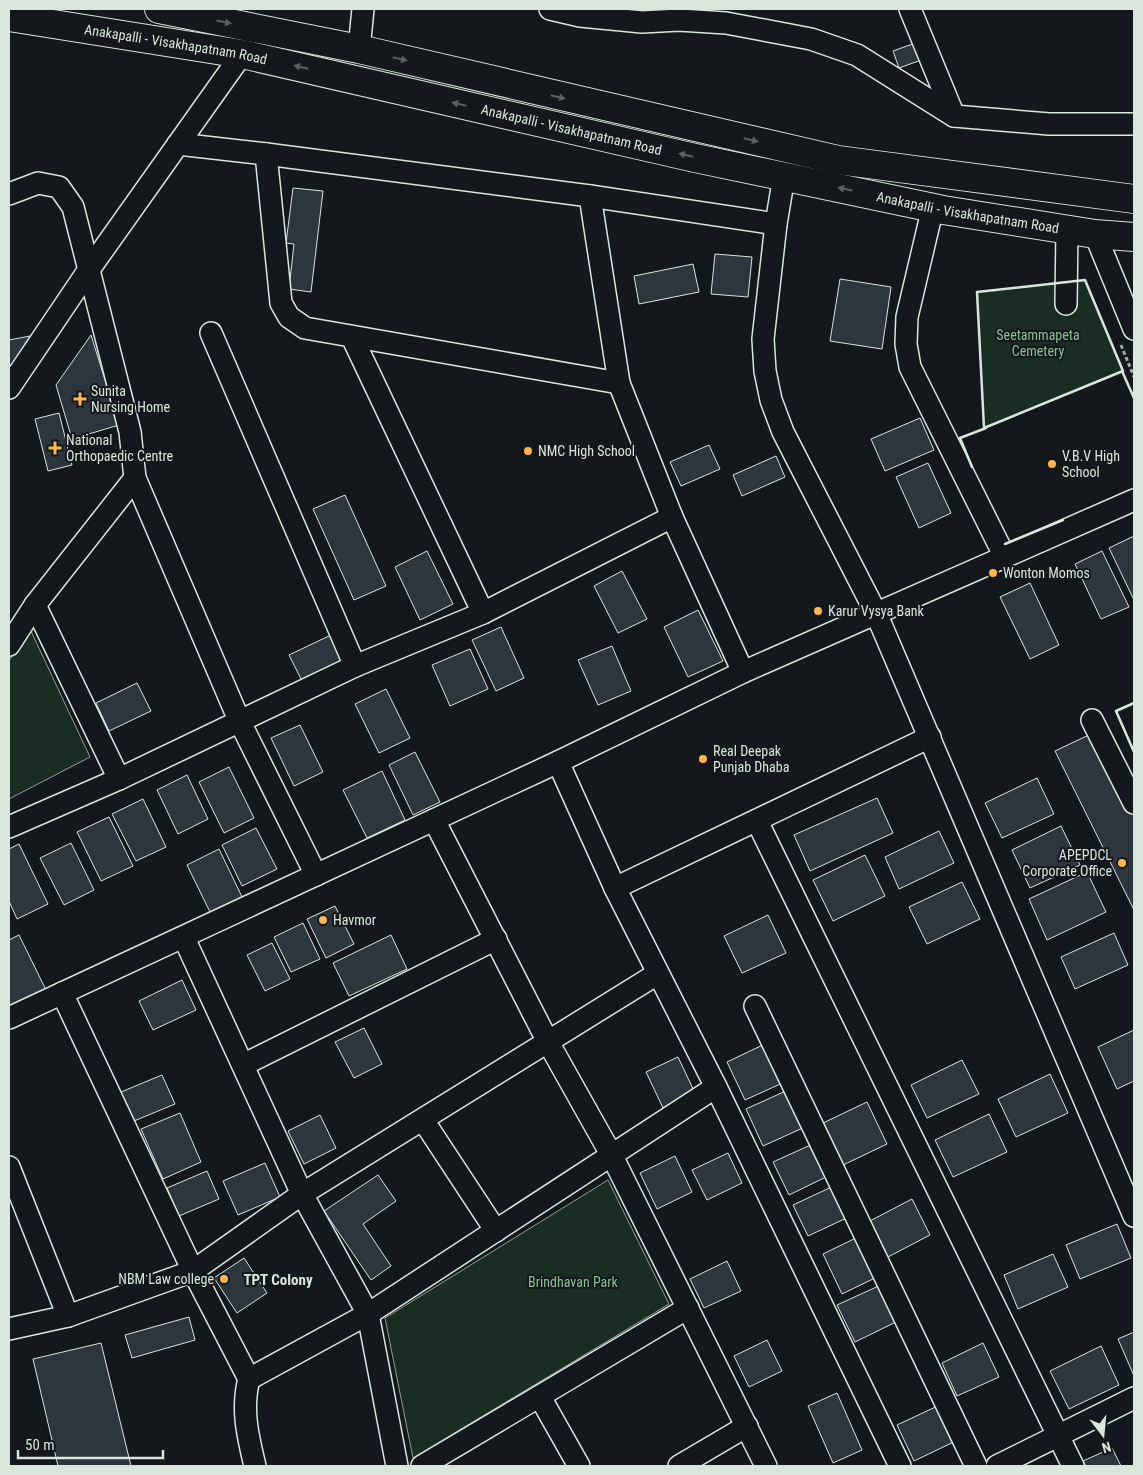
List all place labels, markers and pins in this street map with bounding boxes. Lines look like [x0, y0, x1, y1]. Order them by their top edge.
place label: Sunita Nursing Home [91, 383, 170, 415]
marker: Sunita Nursing Home [73, 392, 87, 406]
place label: National Orthopaedic Centre [66, 432, 174, 464]
marker: National Orthopaedic Centre [48, 441, 62, 455]
place label: NMC High School [538, 443, 635, 459]
marker: NMC High School [522, 445, 534, 457]
place label: V.B.V High School [1062, 448, 1120, 480]
marker: V.B.V High School [1046, 458, 1058, 470]
place label: Wonton Momos [1003, 565, 1090, 581]
marker: Wonton Momos [987, 567, 999, 579]
place label: Karur Vysya Bank [828, 603, 925, 619]
marker: Karur Vysya Bank [812, 605, 824, 617]
place label: Real Deepak Punjab Dhaba [713, 743, 789, 775]
marker: Real Deepak Punjab Dhaba [697, 753, 709, 765]
place label: APEPDCL Corporate Office [1022, 847, 1112, 879]
marker: APEPDCL Corporate Office [1116, 857, 1128, 869]
place label: Havmor [333, 912, 376, 928]
marker: Havmor [317, 914, 329, 926]
place label: NBM Law college [118, 1271, 214, 1287]
marker: NBM Law college [218, 1273, 230, 1285]

